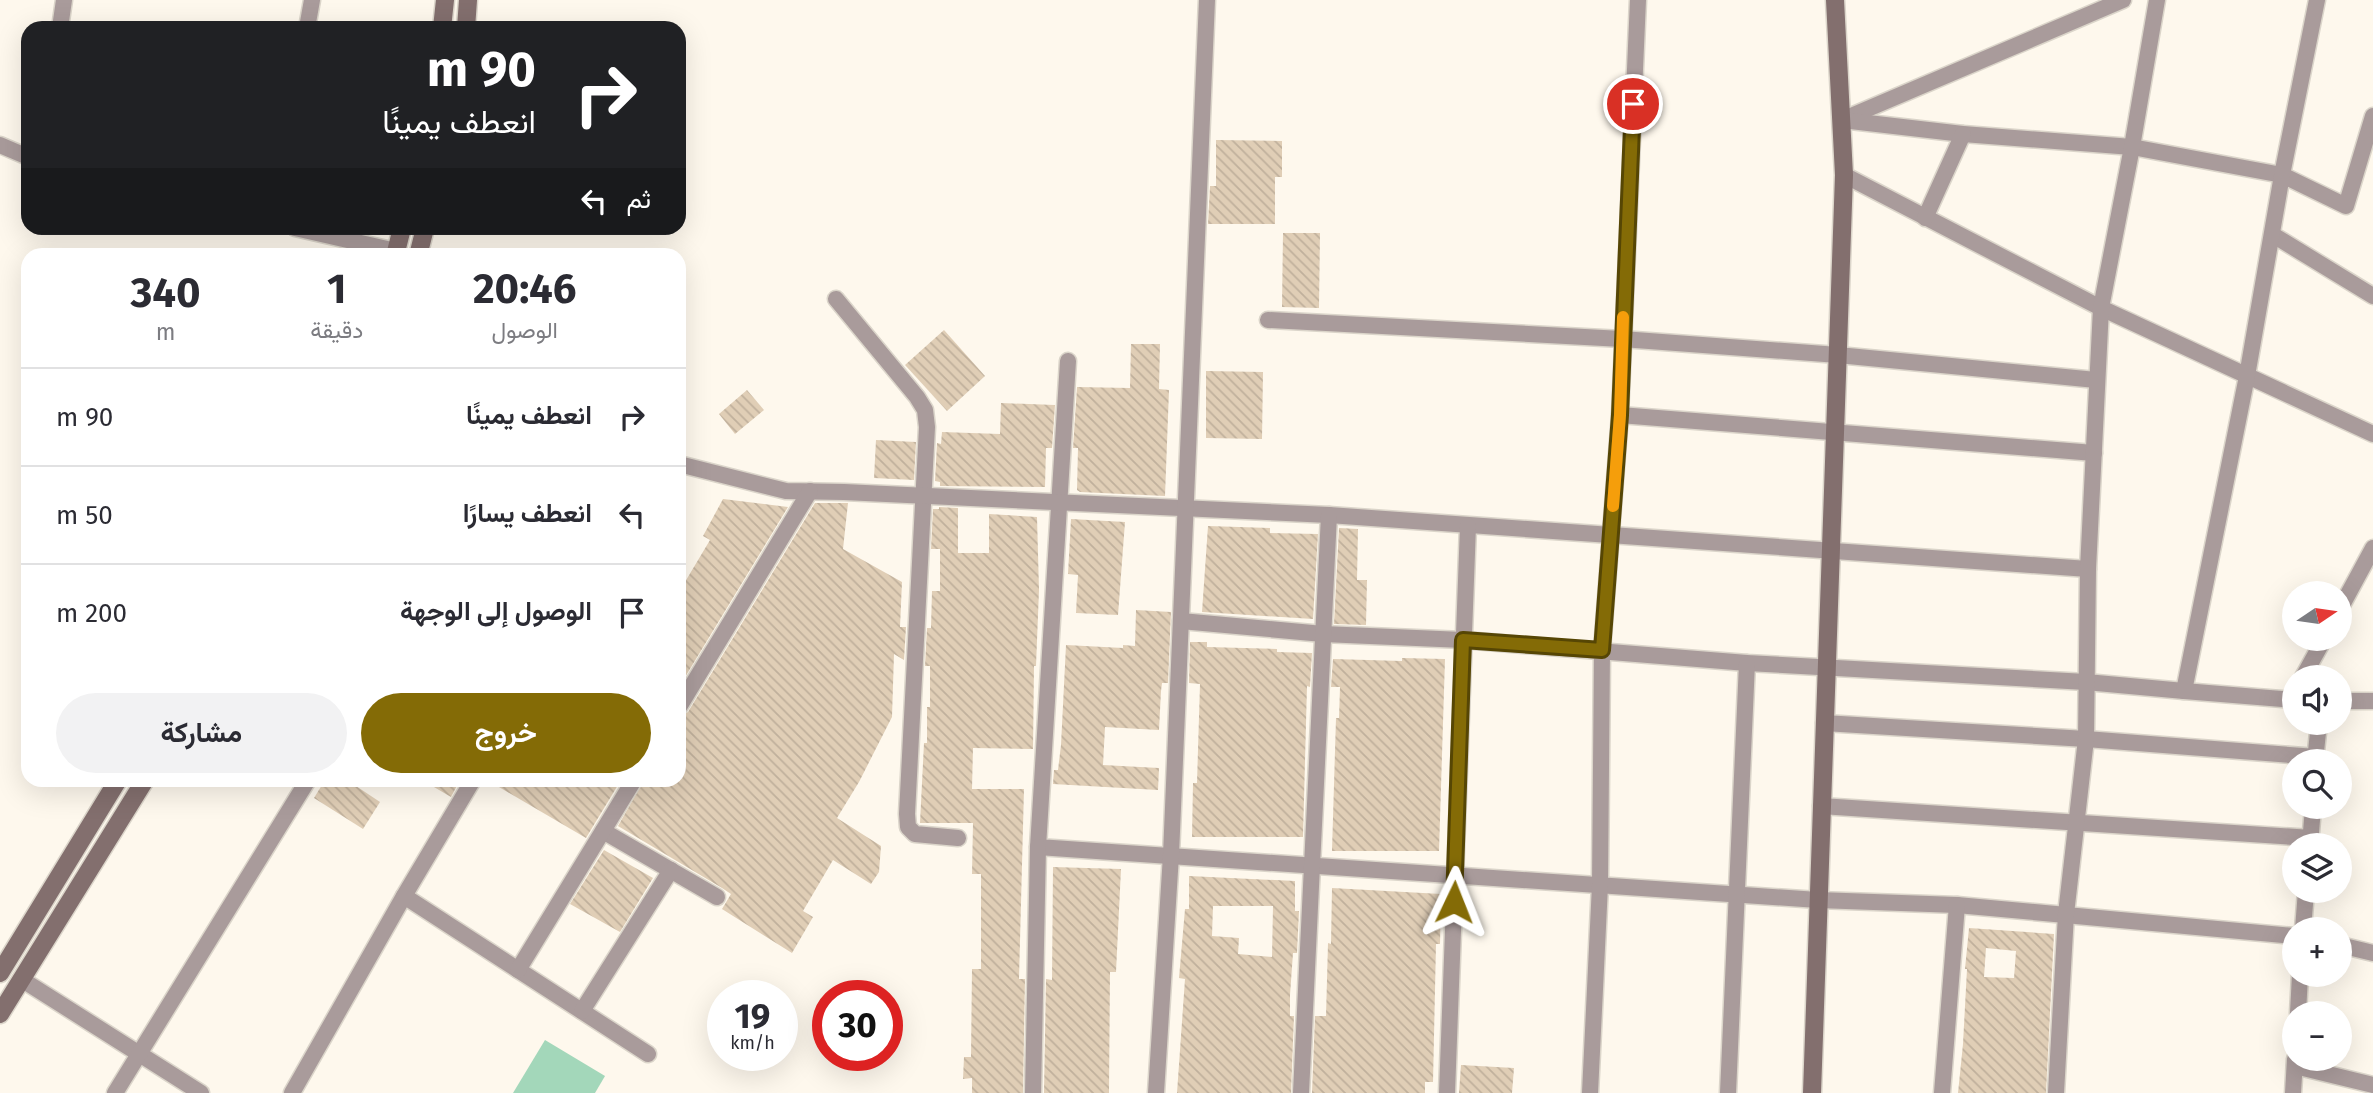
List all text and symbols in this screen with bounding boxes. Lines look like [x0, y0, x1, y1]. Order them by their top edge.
text: 90 m [427, 40, 536, 99]
icon: right [560, 49, 651, 140]
pin [1603, 74, 1663, 134]
icon: arrive [1614, 85, 1652, 123]
text: انعطف يمينًا [382, 103, 536, 141]
icon: left [575, 182, 613, 220]
text: ثم [627, 184, 651, 215]
text: 1 [327, 264, 346, 314]
text: 20:46 [473, 264, 576, 314]
text: 340 [131, 268, 201, 318]
text: دقيقة [310, 316, 363, 344]
text: الوصول [491, 316, 558, 344]
text: m [156, 318, 175, 346]
icon: right [613, 398, 651, 436]
text: انعطف يمينًا [466, 400, 592, 431]
text: 90 m [56, 402, 113, 433]
icon: left [613, 496, 651, 534]
text: انعطف يسارًا [463, 498, 592, 529]
text: 50 m [56, 500, 113, 531]
north arrow [2282, 581, 2352, 651]
map controls [2282, 581, 2352, 1071]
icon: arrive [613, 594, 651, 632]
text: الوصول إلى الوجهة [400, 596, 592, 627]
text: 200 m [56, 598, 127, 629]
button: sound [2282, 665, 2352, 735]
button: مشاركة [56, 693, 347, 773]
button: خروج [361, 693, 651, 773]
button: search [2282, 749, 2352, 819]
button: layers [2282, 833, 2352, 903]
position arrow [1417, 865, 1491, 939]
button: + [2282, 917, 2352, 987]
speed limit sign: 30 [812, 980, 903, 1071]
text: 19 [735, 995, 770, 1037]
button: − [2282, 1001, 2352, 1071]
text: km/h [730, 1032, 775, 1054]

